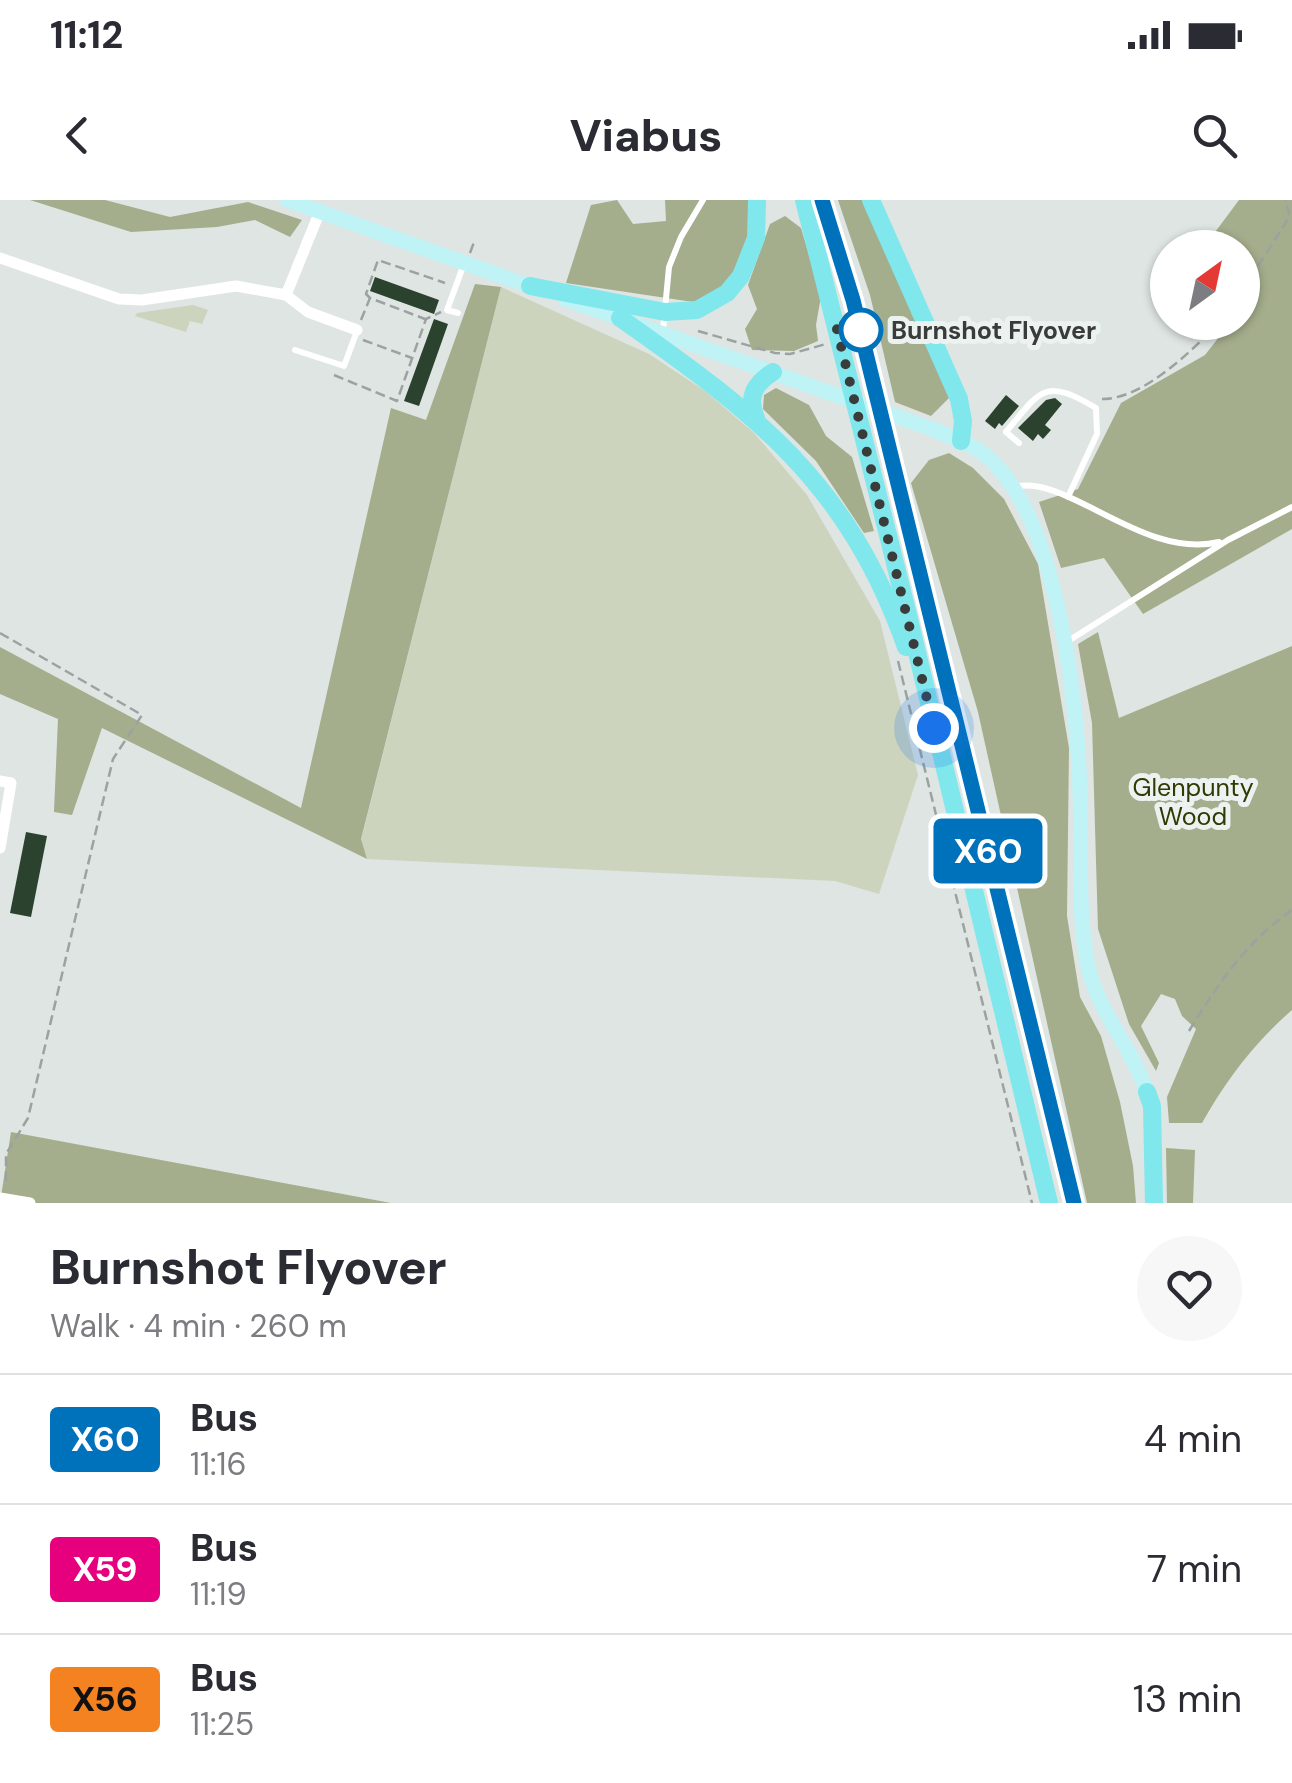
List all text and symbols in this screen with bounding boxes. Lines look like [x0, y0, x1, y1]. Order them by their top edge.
text: 11:12 [50, 10, 123, 60]
text: Viabus [570, 106, 722, 165]
icon: back [50, 108, 105, 163]
icon: search [1187, 108, 1242, 163]
north arrow [1150, 230, 1260, 340]
map controls [1150, 230, 1260, 340]
marker: Burnshot Flyover [840, 309, 882, 351]
place label: Burnshot Flyover [891, 314, 1096, 347]
your location [909, 703, 959, 753]
park label: Glenpunty Wood [1132, 771, 1254, 833]
line badge: X60 [930, 818, 1046, 884]
text: X60 [953, 828, 1023, 874]
text: Burnshot Flyover [50, 1236, 447, 1299]
button: heart [1137, 1236, 1242, 1341]
text: Walk · 4 min · 260 m [50, 1305, 347, 1347]
text: Bus [190, 1393, 258, 1443]
text: 4 min [1144, 1414, 1242, 1464]
text: X60 [70, 1416, 140, 1462]
text: 11:16 [190, 1443, 247, 1485]
text: Bus [190, 1523, 258, 1573]
text: 7 min [1147, 1544, 1242, 1594]
text: X59 [73, 1546, 138, 1592]
text: 11:19 [190, 1573, 247, 1615]
text: Bus [190, 1653, 258, 1703]
text: 13 min [1133, 1674, 1242, 1724]
text: X56 [72, 1676, 138, 1722]
text: 11:25 [190, 1703, 254, 1745]

